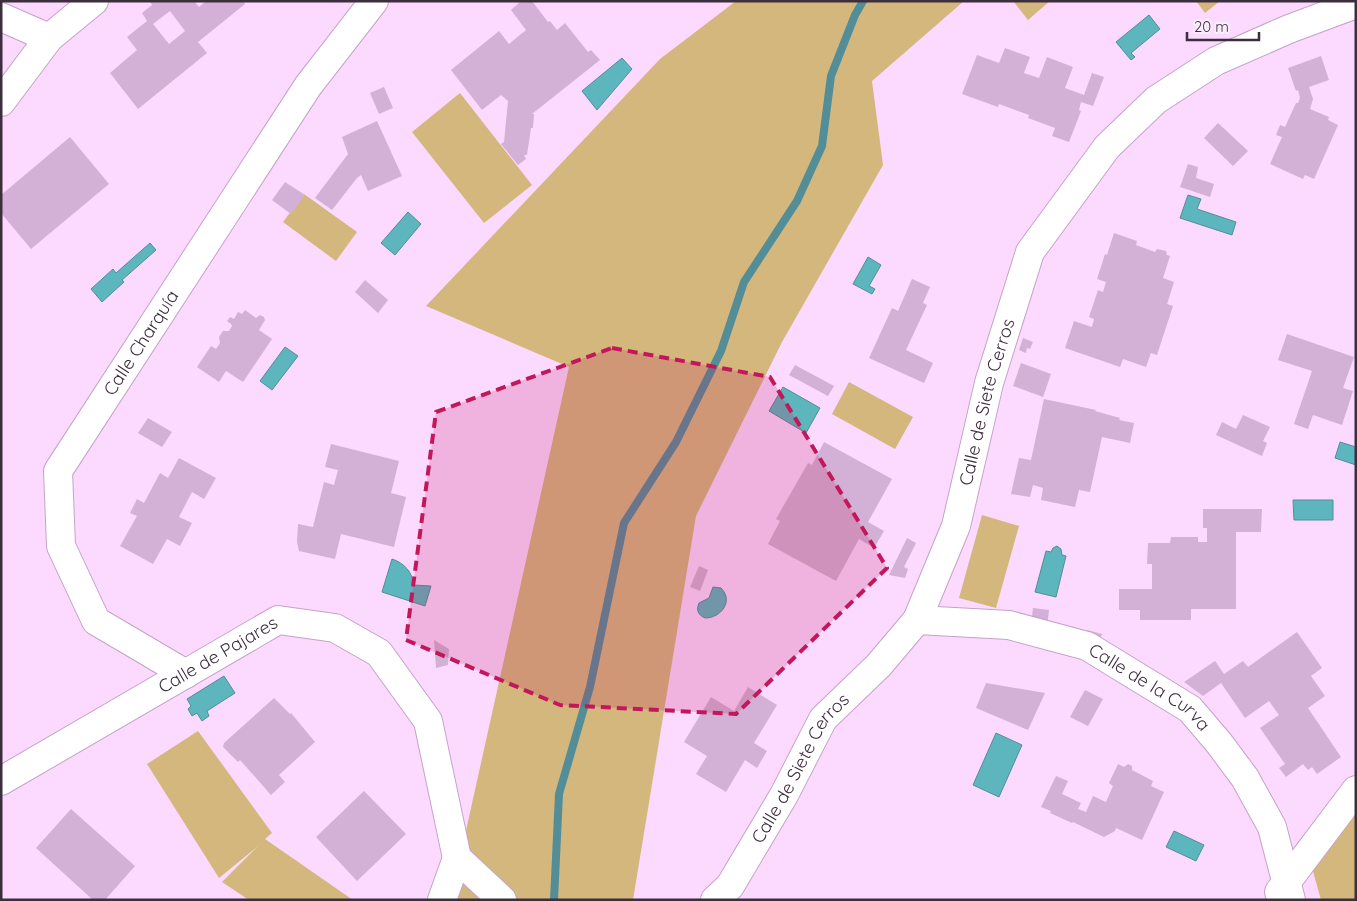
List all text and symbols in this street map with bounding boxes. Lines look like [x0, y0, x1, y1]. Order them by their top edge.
scale bar [1187, 10, 1260, 42]
text: 20 m [1194, 17, 1229, 36]
street label: Calle Charquía [98, 285, 183, 400]
street label: Calle de Siete Cerros [954, 315, 1020, 488]
street label: Calle de Pajares [154, 611, 282, 698]
street label: Calle de la Curva [1085, 638, 1216, 735]
street label: Calle de Siete Cerros [746, 688, 854, 847]

